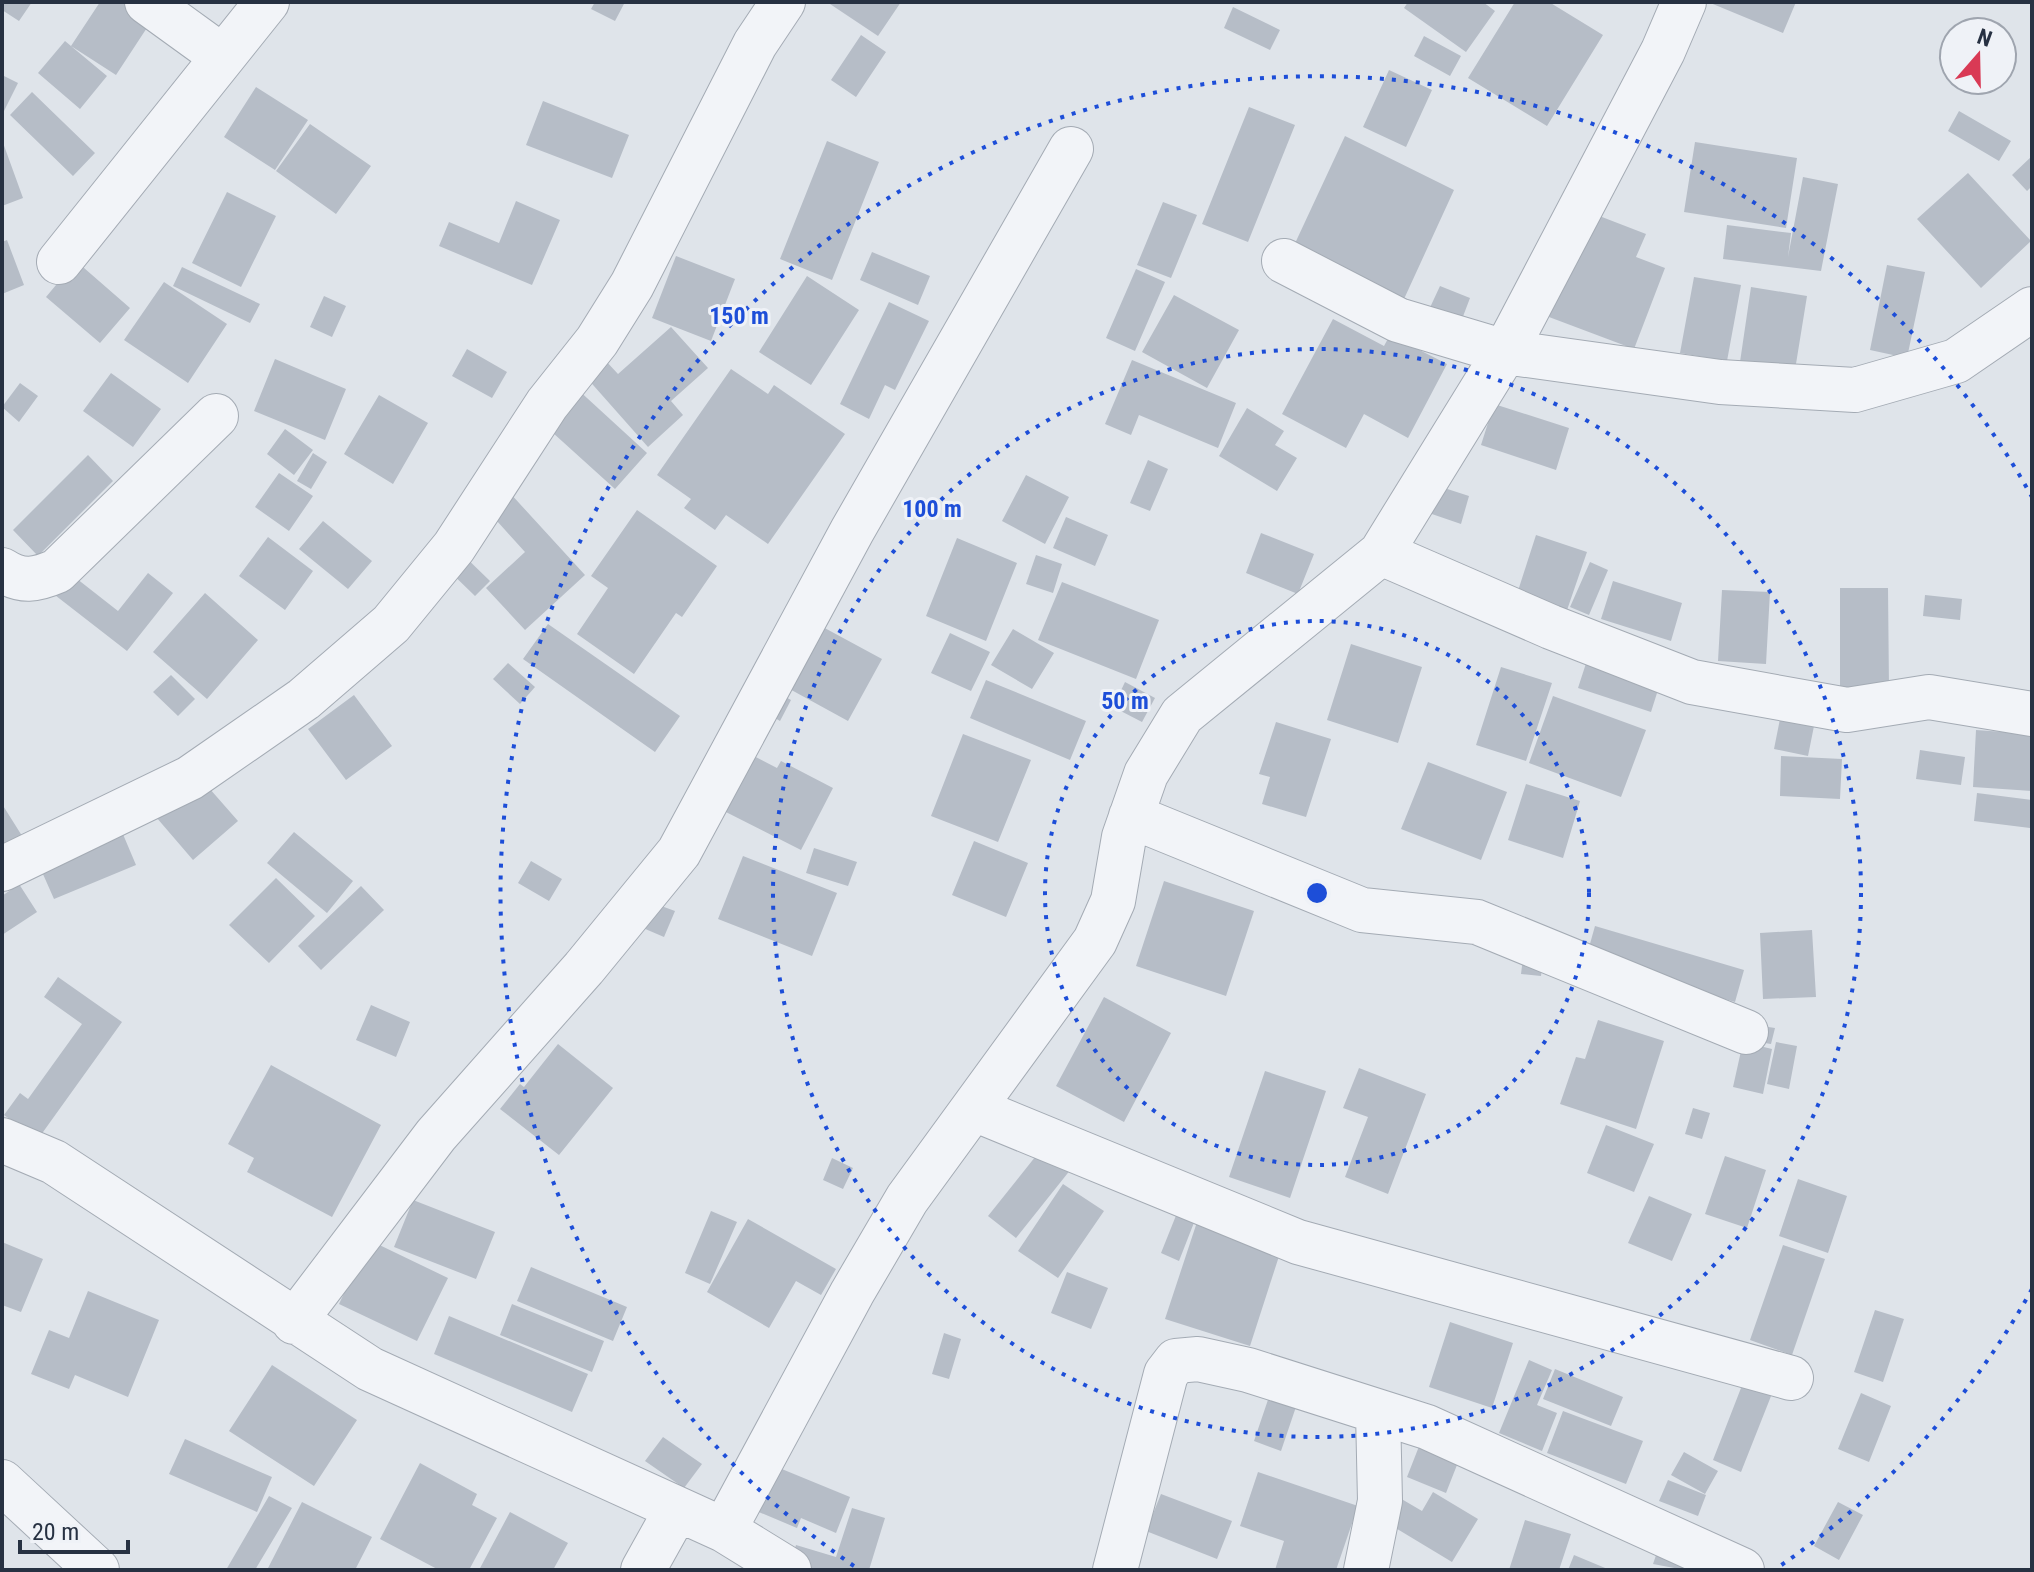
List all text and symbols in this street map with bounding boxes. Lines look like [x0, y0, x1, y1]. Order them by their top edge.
north arrow [1938, 16, 2018, 96]
text: N [1974, 24, 1995, 52]
text: 150 m [709, 302, 769, 330]
text: 100 m [902, 495, 962, 523]
text: 50 m [1101, 687, 1149, 715]
centre of rings [1303, 879, 1331, 907]
scale bar [20, 1504, 128, 1554]
text: 20 m [32, 1518, 79, 1546]

